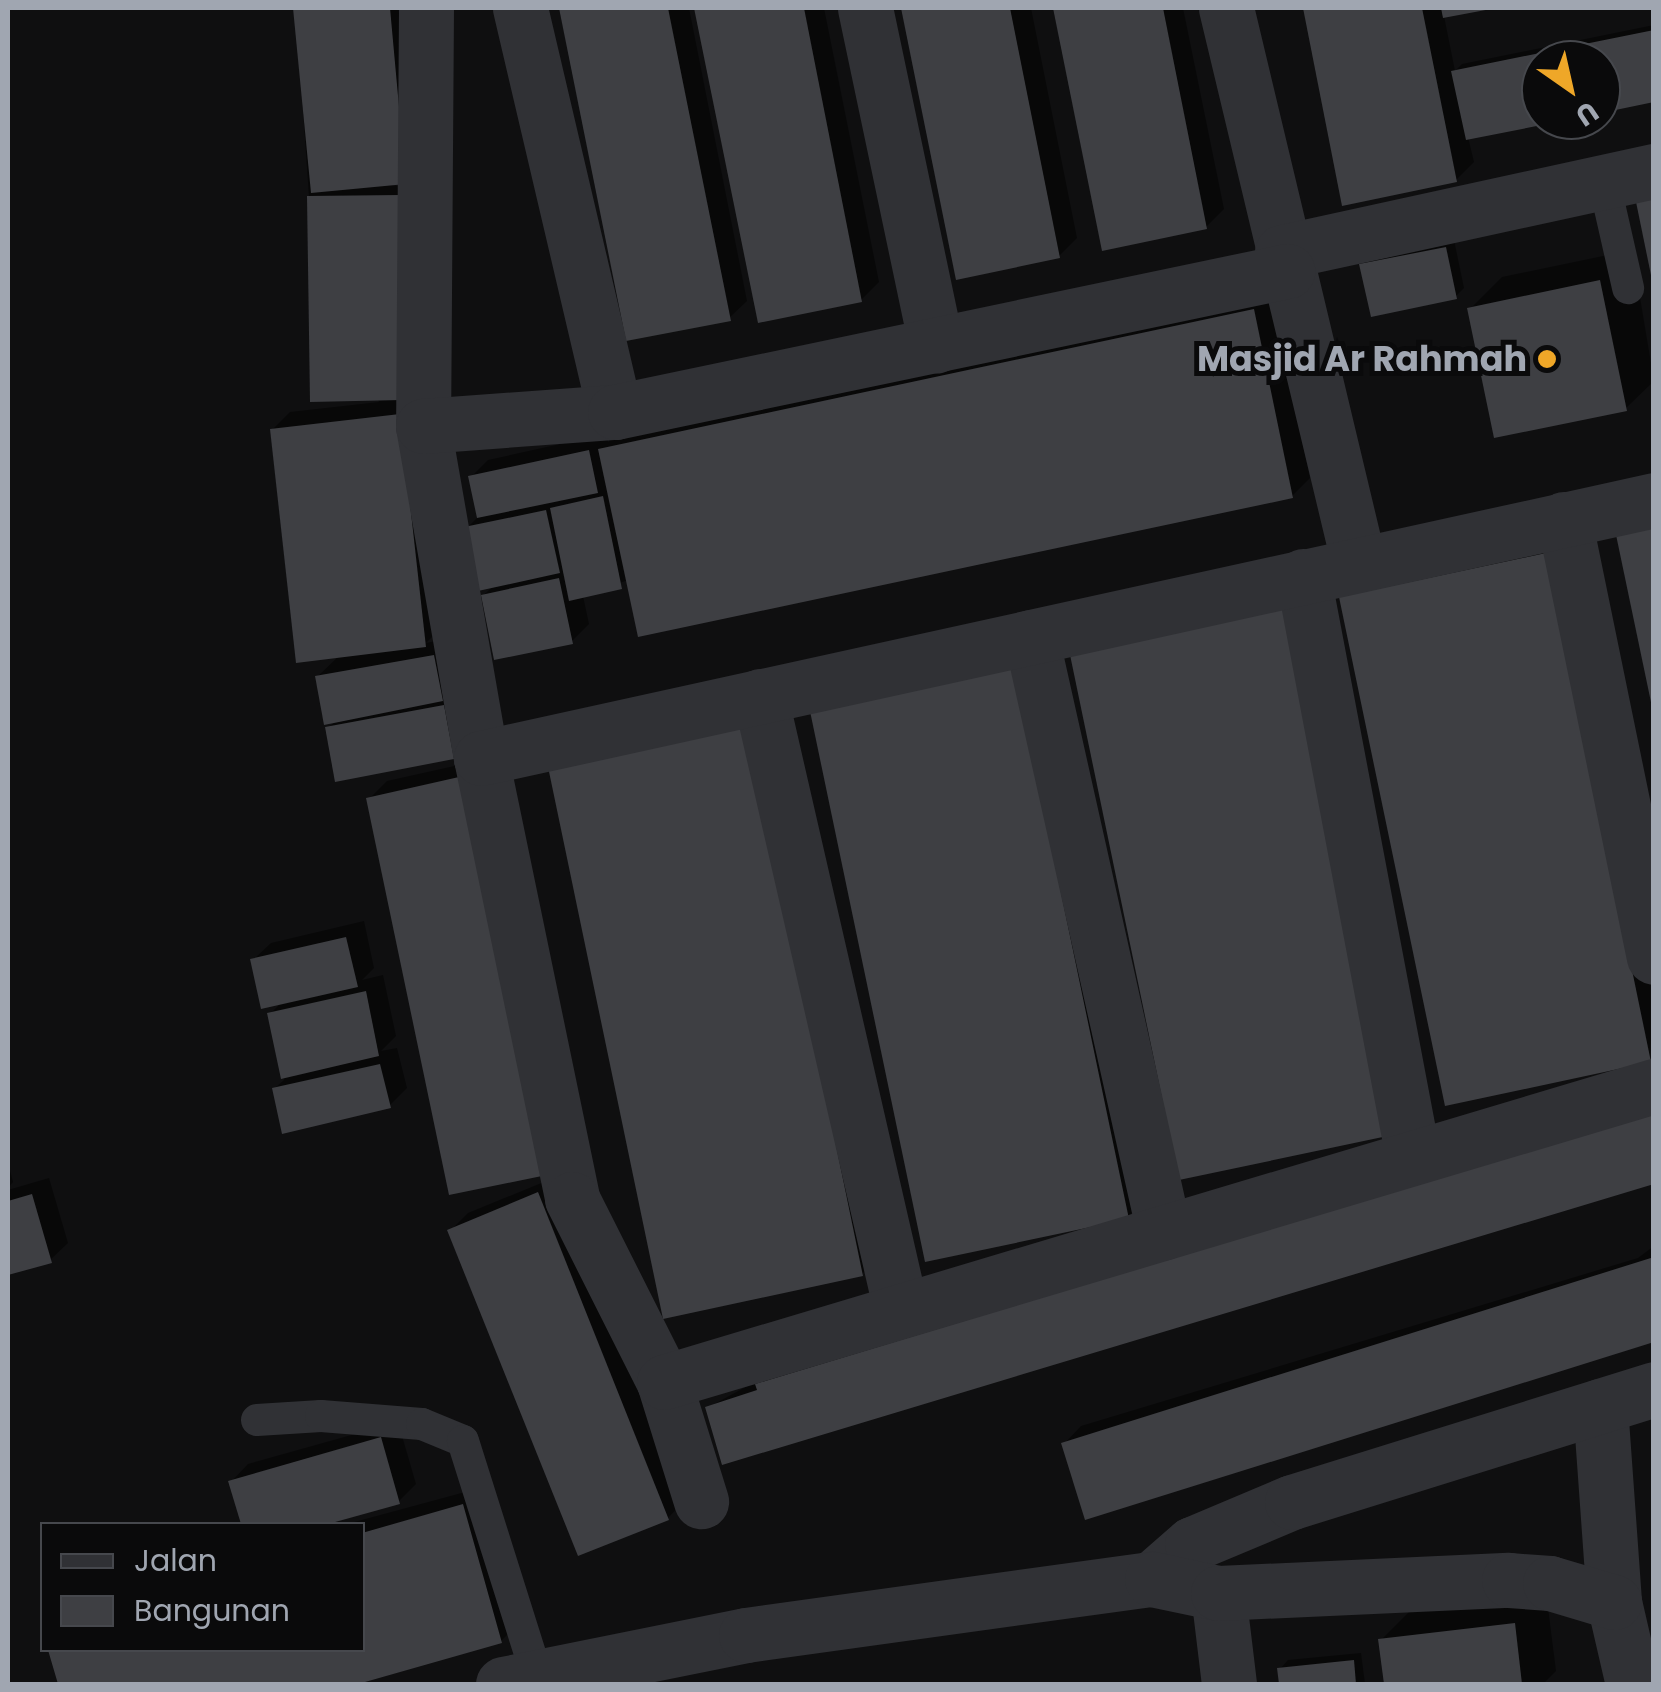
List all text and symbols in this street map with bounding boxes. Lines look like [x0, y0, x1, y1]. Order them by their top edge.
north arrow [1521, 40, 1621, 140]
text: U [1568, 92, 1606, 135]
place label: Masjid Ar Rahmah [1197, 338, 1527, 380]
marker: Masjid Ar Rahmah [1536, 348, 1558, 370]
legend [40, 1522, 365, 1652]
text: Jalan [134, 1539, 217, 1582]
text: Bangunan [134, 1589, 290, 1632]

